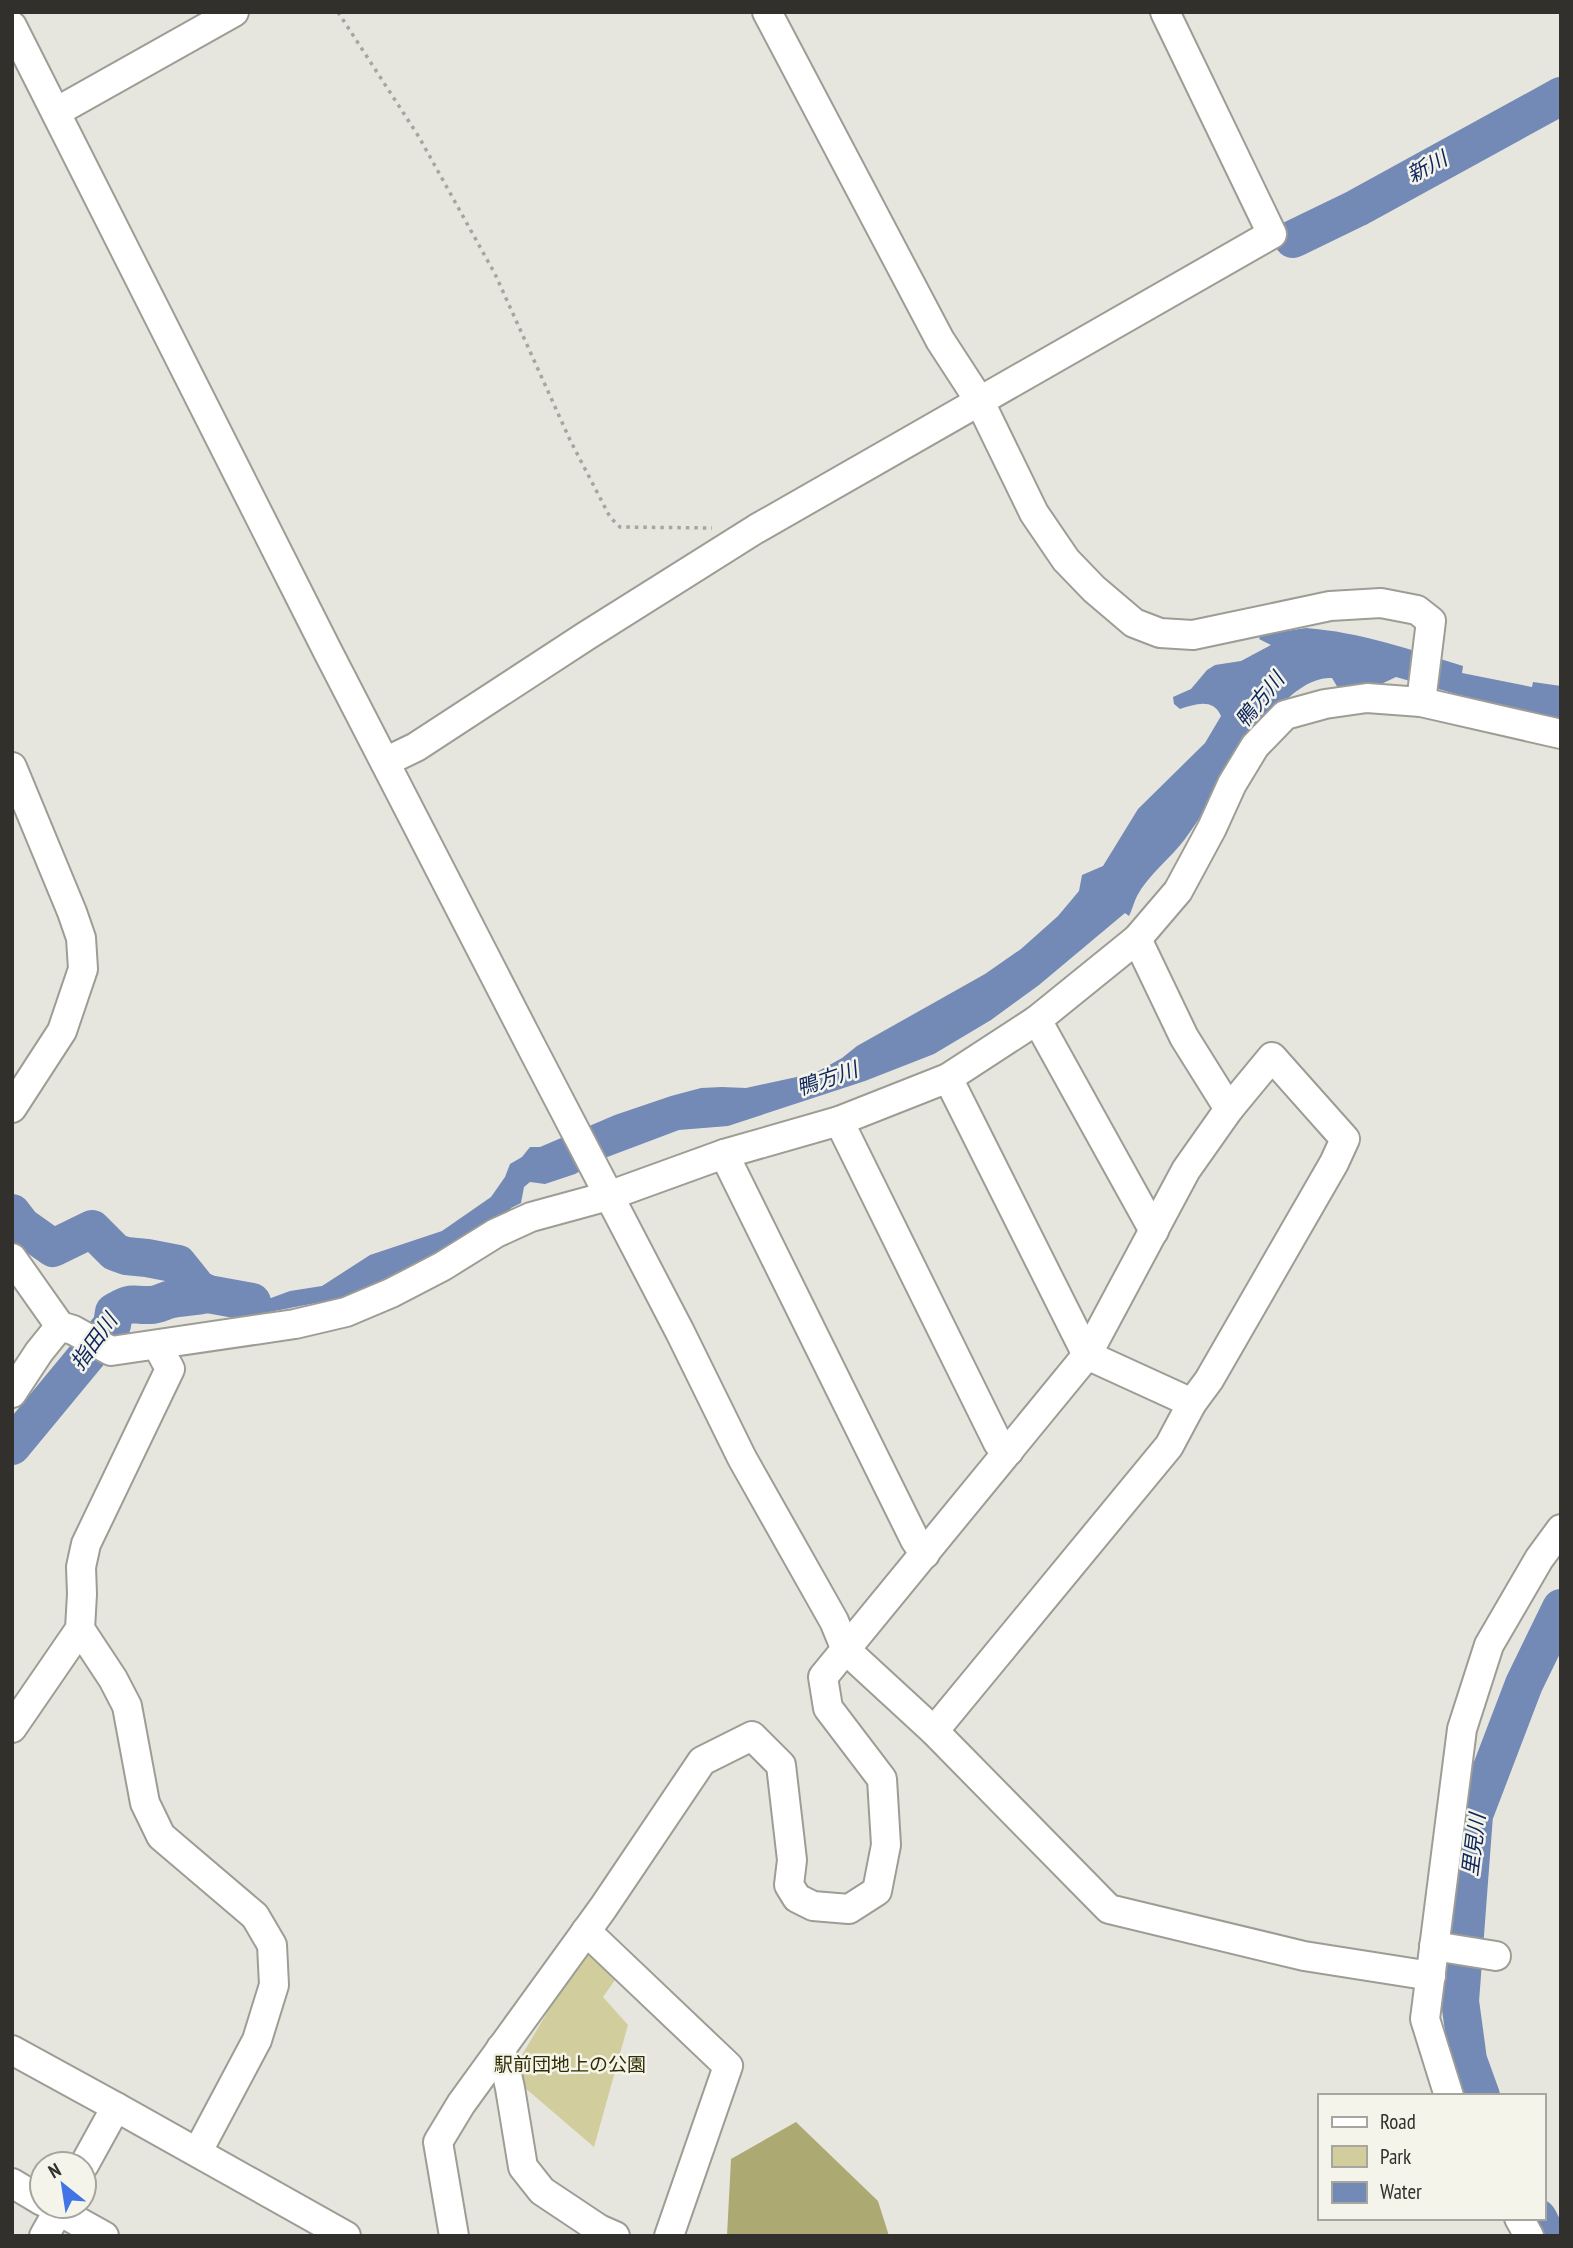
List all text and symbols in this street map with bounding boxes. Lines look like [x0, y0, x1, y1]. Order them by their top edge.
water label: 新川 [1402, 144, 1453, 188]
water label: 鴨方川 [1229, 665, 1291, 733]
water label: 鴨方川 [793, 1055, 863, 1102]
water label: 指田川 [64, 1307, 124, 1375]
water label: 里見川 [1456, 1810, 1491, 1878]
park label: 駅前団地上の公園 [494, 2052, 646, 2076]
legend [1318, 2094, 1545, 2220]
text: Road [1380, 2108, 1416, 2135]
text: Park [1380, 2143, 1411, 2170]
north arrow [28, 2150, 98, 2220]
text: N [44, 2157, 65, 2183]
text: Water [1380, 2178, 1422, 2205]

